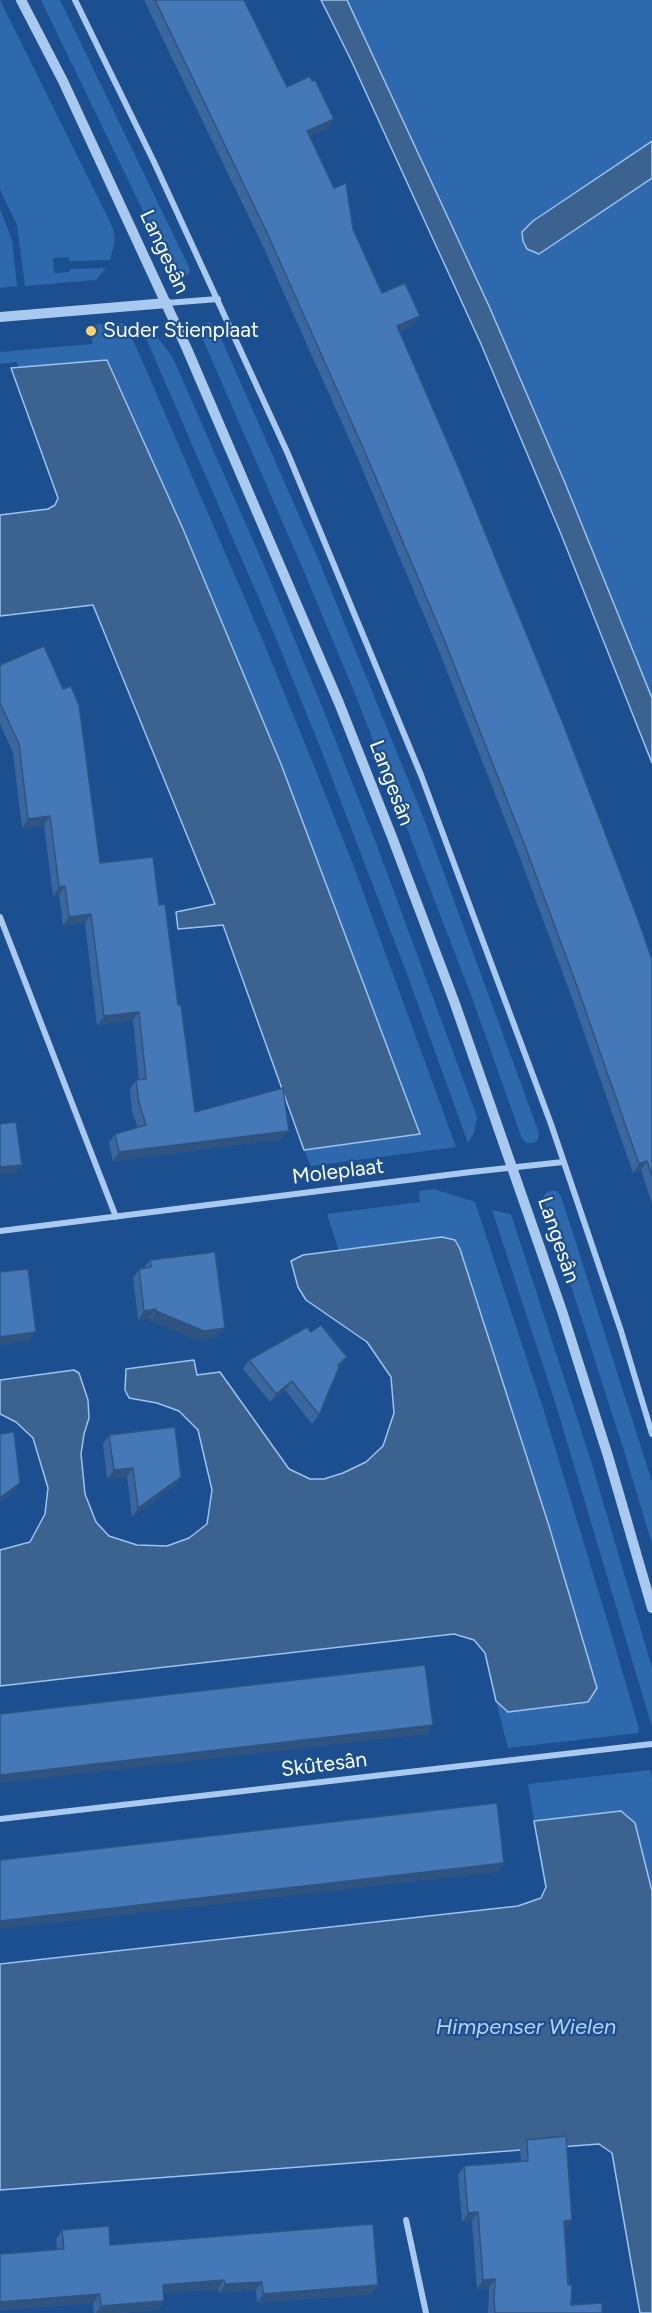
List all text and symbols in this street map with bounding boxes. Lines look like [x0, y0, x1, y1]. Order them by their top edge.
street label: Langesân [134, 206, 194, 298]
place label: Suder Stienplaat [103, 318, 259, 344]
marker: Suder Stienplaat [84, 324, 98, 338]
street label: Langesân [363, 737, 419, 829]
street label: Moleplaat [291, 1154, 385, 1190]
street label: Langesân [532, 1194, 584, 1286]
street label: Skûtesân [280, 1747, 368, 1783]
water label: Himpenser Wielen [436, 2015, 616, 2041]

